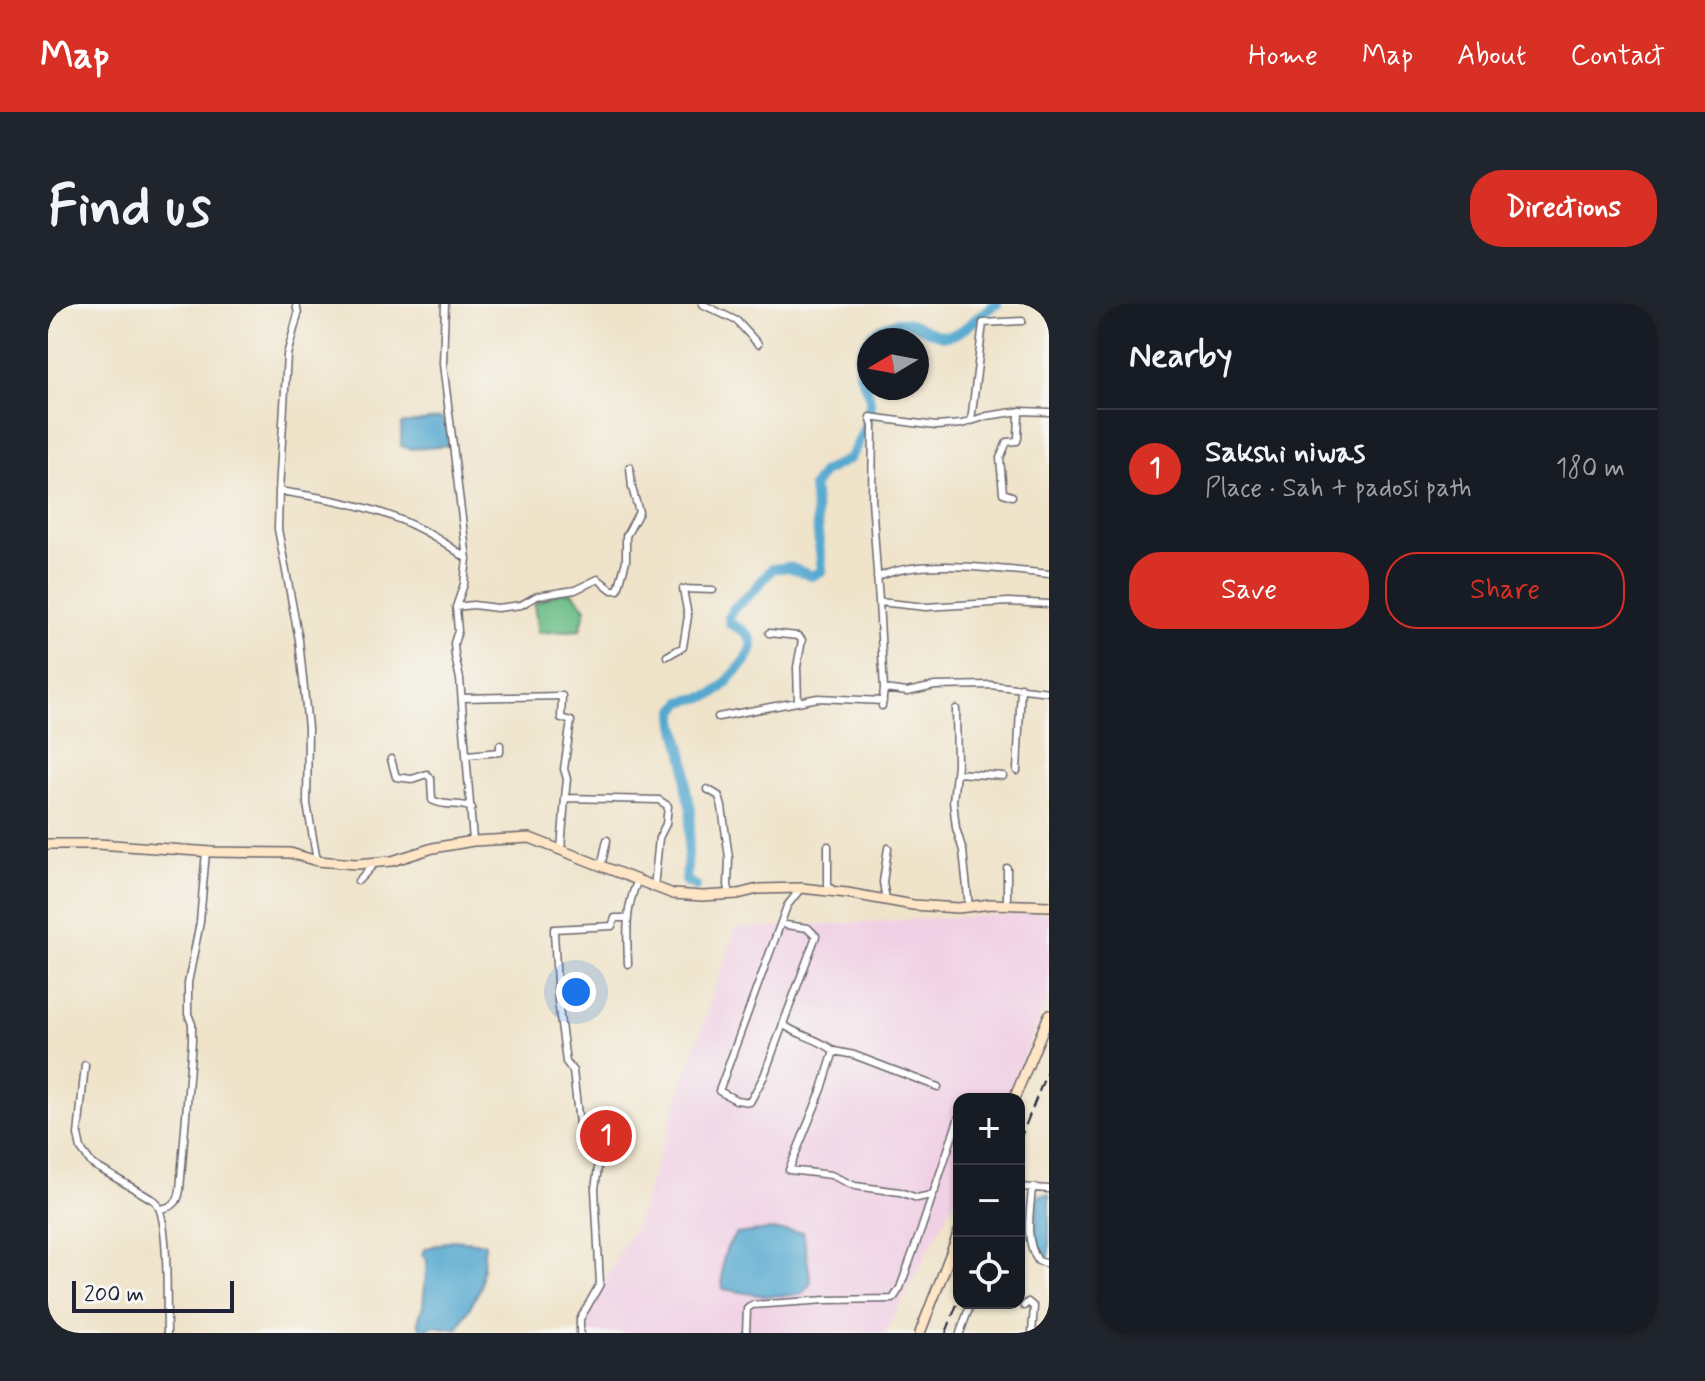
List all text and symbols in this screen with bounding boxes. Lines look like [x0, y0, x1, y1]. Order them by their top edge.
text: Map [40, 32, 110, 81]
text: Home [1248, 38, 1318, 75]
text: Map [1362, 38, 1413, 75]
text: About [1457, 38, 1526, 75]
text: Contact [1570, 38, 1665, 75]
button: Directions [1470, 170, 1657, 247]
text: Find us [48, 172, 211, 245]
north arrow [857, 328, 929, 400]
text: Nearby [1129, 334, 1233, 379]
text: Sakshi niwas [1205, 433, 1365, 472]
text: 1 [1149, 452, 1161, 486]
text: 180 m [1556, 452, 1625, 486]
text: Place · Sah + padosi path [1205, 472, 1472, 506]
button: Save [1129, 552, 1369, 629]
button: Share [1385, 552, 1625, 629]
your location [556, 972, 596, 1012]
map controls [953, 1093, 1025, 1309]
button: + [953, 1093, 1025, 1165]
pin: 1 [580, 1106, 632, 1166]
button: − [953, 1165, 1025, 1237]
button: locate [953, 1237, 1025, 1309]
scale bar [72, 1277, 234, 1313]
text: 200 m [84, 1281, 144, 1309]

